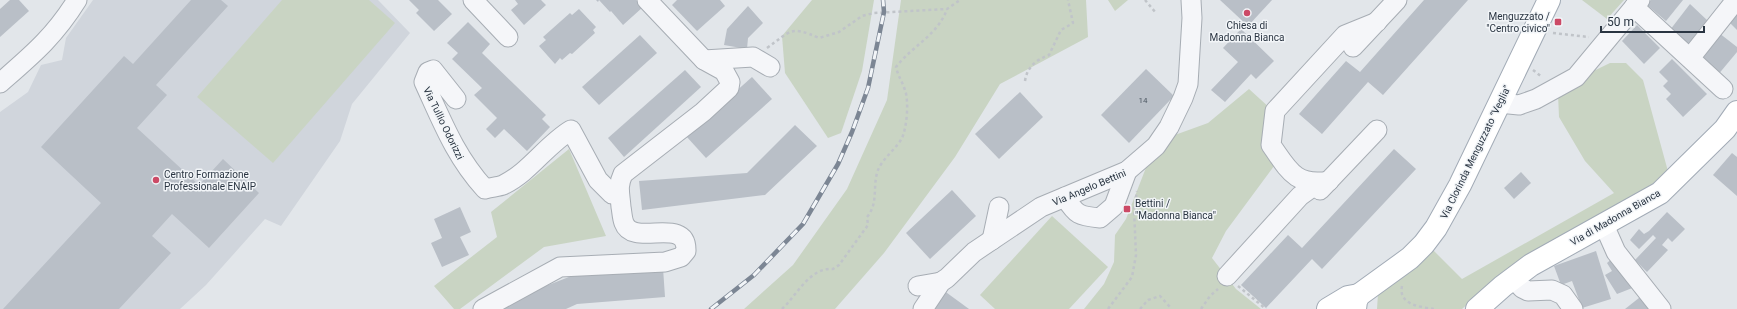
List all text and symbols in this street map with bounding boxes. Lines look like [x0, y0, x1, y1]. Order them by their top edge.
marker: Chiesa di Madonna Bianca [1242, 8, 1252, 18]
scale bar [1601, 8, 1704, 34]
place label: Menguzzato / "Centro civico" [1486, 11, 1550, 34]
text: 50 m [1607, 15, 1634, 29]
marker: Menguzzato / "Centro civico" [1553, 17, 1563, 27]
place label: Chiesa di Madonna Bianca [1210, 20, 1284, 43]
street label: Via Clorinda Menguzzato "Veglia" [1438, 84, 1513, 221]
street label: Via Tullio Odorizzi [421, 85, 466, 161]
house number: 14 [1139, 96, 1148, 105]
street label: Via Angelo Bettini [1051, 167, 1128, 208]
place label: Centro Formazione Professionale ENAIP [164, 169, 256, 192]
marker: Centro Formazione Professionale ENAIP [151, 175, 161, 185]
street label: Via di Madonna Bianca [1568, 187, 1662, 248]
place label: Bettini / "Madonna Bianca" [1135, 198, 1216, 221]
marker: Bettini / "Madonna Bianca" [1122, 204, 1132, 214]

